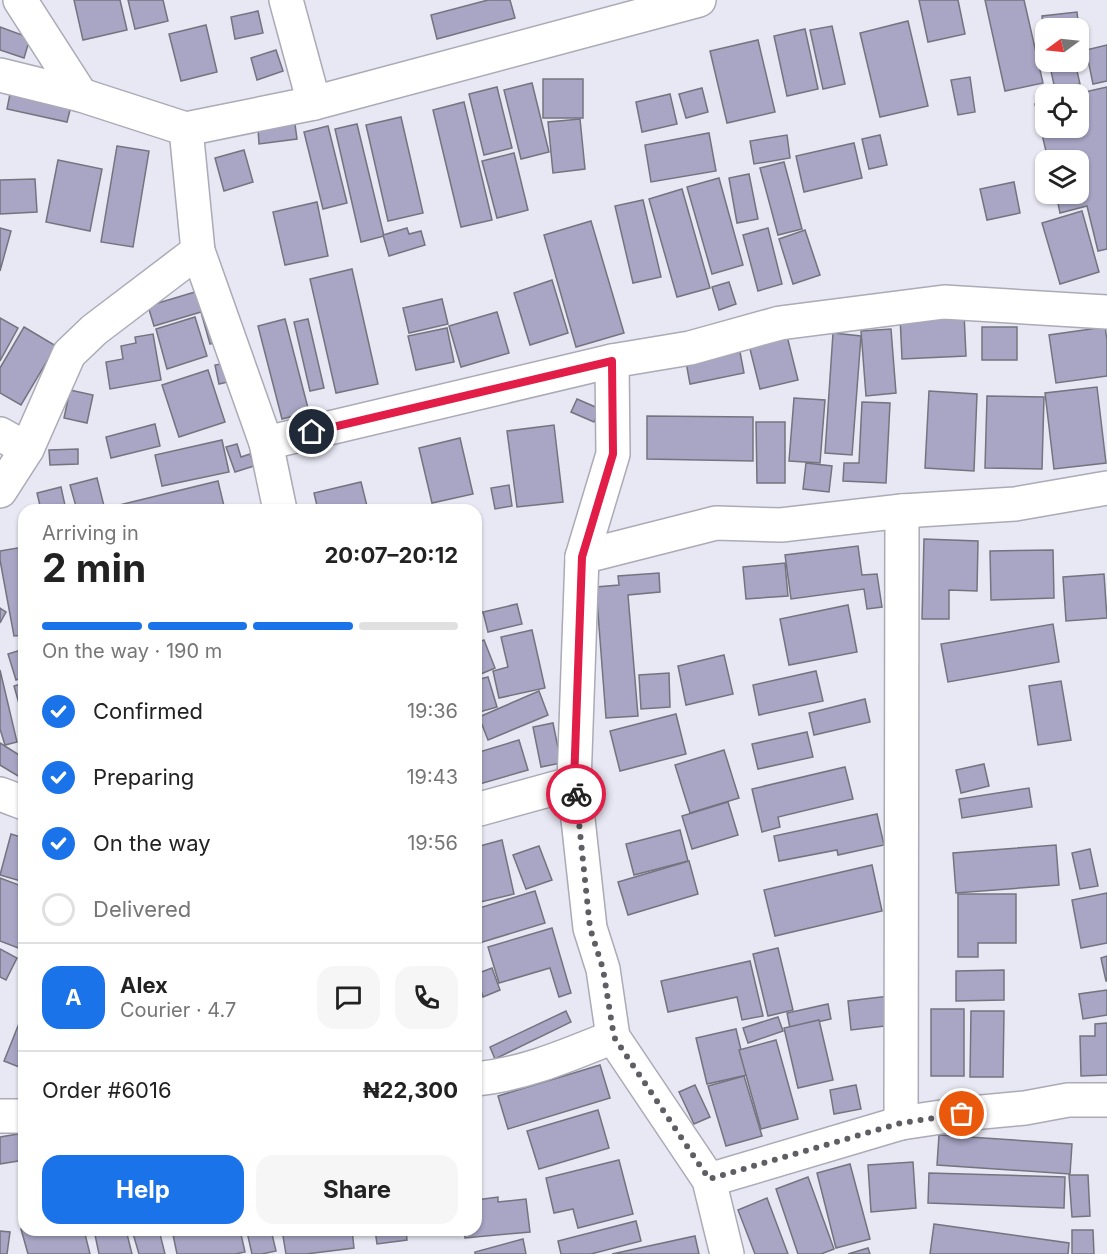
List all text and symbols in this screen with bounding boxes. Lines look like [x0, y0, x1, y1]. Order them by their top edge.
north arrow [1035, 18, 1089, 72]
map controls [1035, 18, 1089, 204]
button: locate [1035, 84, 1089, 138]
button: layers [1035, 150, 1089, 204]
pin [286, 406, 337, 457]
icon: home [295, 415, 328, 448]
text: Arriving in [42, 521, 139, 545]
text: 20:07–20:12 [324, 542, 458, 568]
text: 2 min [42, 544, 146, 591]
text: On the way · 190 m [42, 639, 222, 663]
icon: check [42, 695, 75, 728]
text: Confirmed [93, 698, 203, 724]
text: 19:36 [407, 699, 458, 723]
icon: check [42, 761, 75, 794]
text: Preparing [93, 764, 194, 790]
courier [546, 764, 606, 824]
text: 19:43 [406, 765, 458, 789]
icon: bike [560, 778, 593, 811]
icon: check [42, 827, 75, 860]
text: On the way [93, 830, 211, 856]
text: 19:56 [407, 831, 458, 855]
text: Delivered [93, 896, 191, 922]
button: chat [317, 966, 380, 1029]
button: phone [395, 966, 458, 1029]
text: Alex [120, 972, 168, 998]
text: A [65, 984, 82, 1010]
text: Courier · 4.7 [120, 998, 236, 1022]
text: Order #6016 [42, 1077, 172, 1103]
text: ₦22,300 [363, 1077, 458, 1103]
pin [936, 1088, 987, 1139]
icon: bag [945, 1097, 978, 1130]
button: Help [42, 1155, 244, 1224]
button: Share [256, 1155, 458, 1224]

